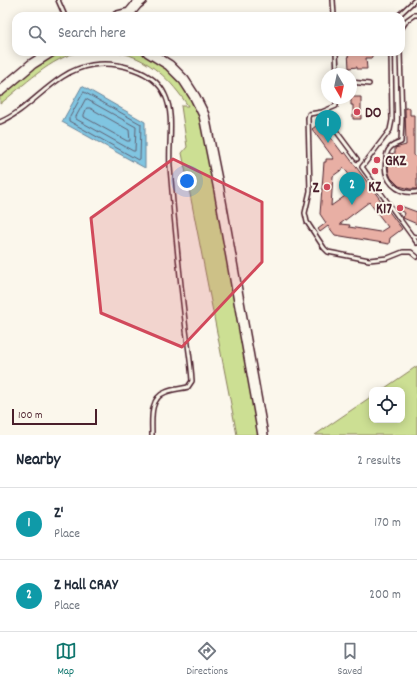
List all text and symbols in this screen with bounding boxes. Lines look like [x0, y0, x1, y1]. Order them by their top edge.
search box [12, 12, 405, 56]
icon: search [26, 23, 48, 45]
text: Search here [58, 23, 126, 45]
north arrow [321, 68, 357, 104]
place label: DO [365, 103, 382, 125]
marker: DO [352, 107, 362, 117]
pin: 1 [315, 110, 341, 143]
place label: GKZ [385, 151, 407, 173]
marker: GKZ [372, 155, 382, 165]
marker: KZ [370, 166, 380, 176]
your location [177, 171, 197, 191]
pin: 2 [339, 172, 365, 205]
place label: KZ [368, 177, 382, 199]
place label: Z [312, 178, 319, 200]
marker: Z [322, 182, 332, 192]
place label: K17 [376, 199, 392, 221]
marker: K17 [395, 203, 405, 213]
map controls [369, 387, 405, 423]
button: locate [369, 387, 405, 423]
scale bar [12, 407, 97, 426]
text: 100 m [18, 408, 42, 424]
text: Nearby [16, 449, 60, 473]
text: 2 results [357, 452, 401, 471]
text: Z' [54, 503, 64, 525]
text: 1 [28, 514, 30, 533]
text: 170 m [374, 514, 401, 533]
text: Place [54, 525, 80, 544]
text: Z Hall CRAY [54, 575, 118, 597]
text: 2 [26, 586, 32, 605]
text: 200 m [369, 586, 401, 605]
text: Place [54, 597, 80, 616]
tab: Map [55, 640, 77, 680]
tab: Directions [186, 640, 228, 680]
tab: Saved [338, 640, 362, 680]

